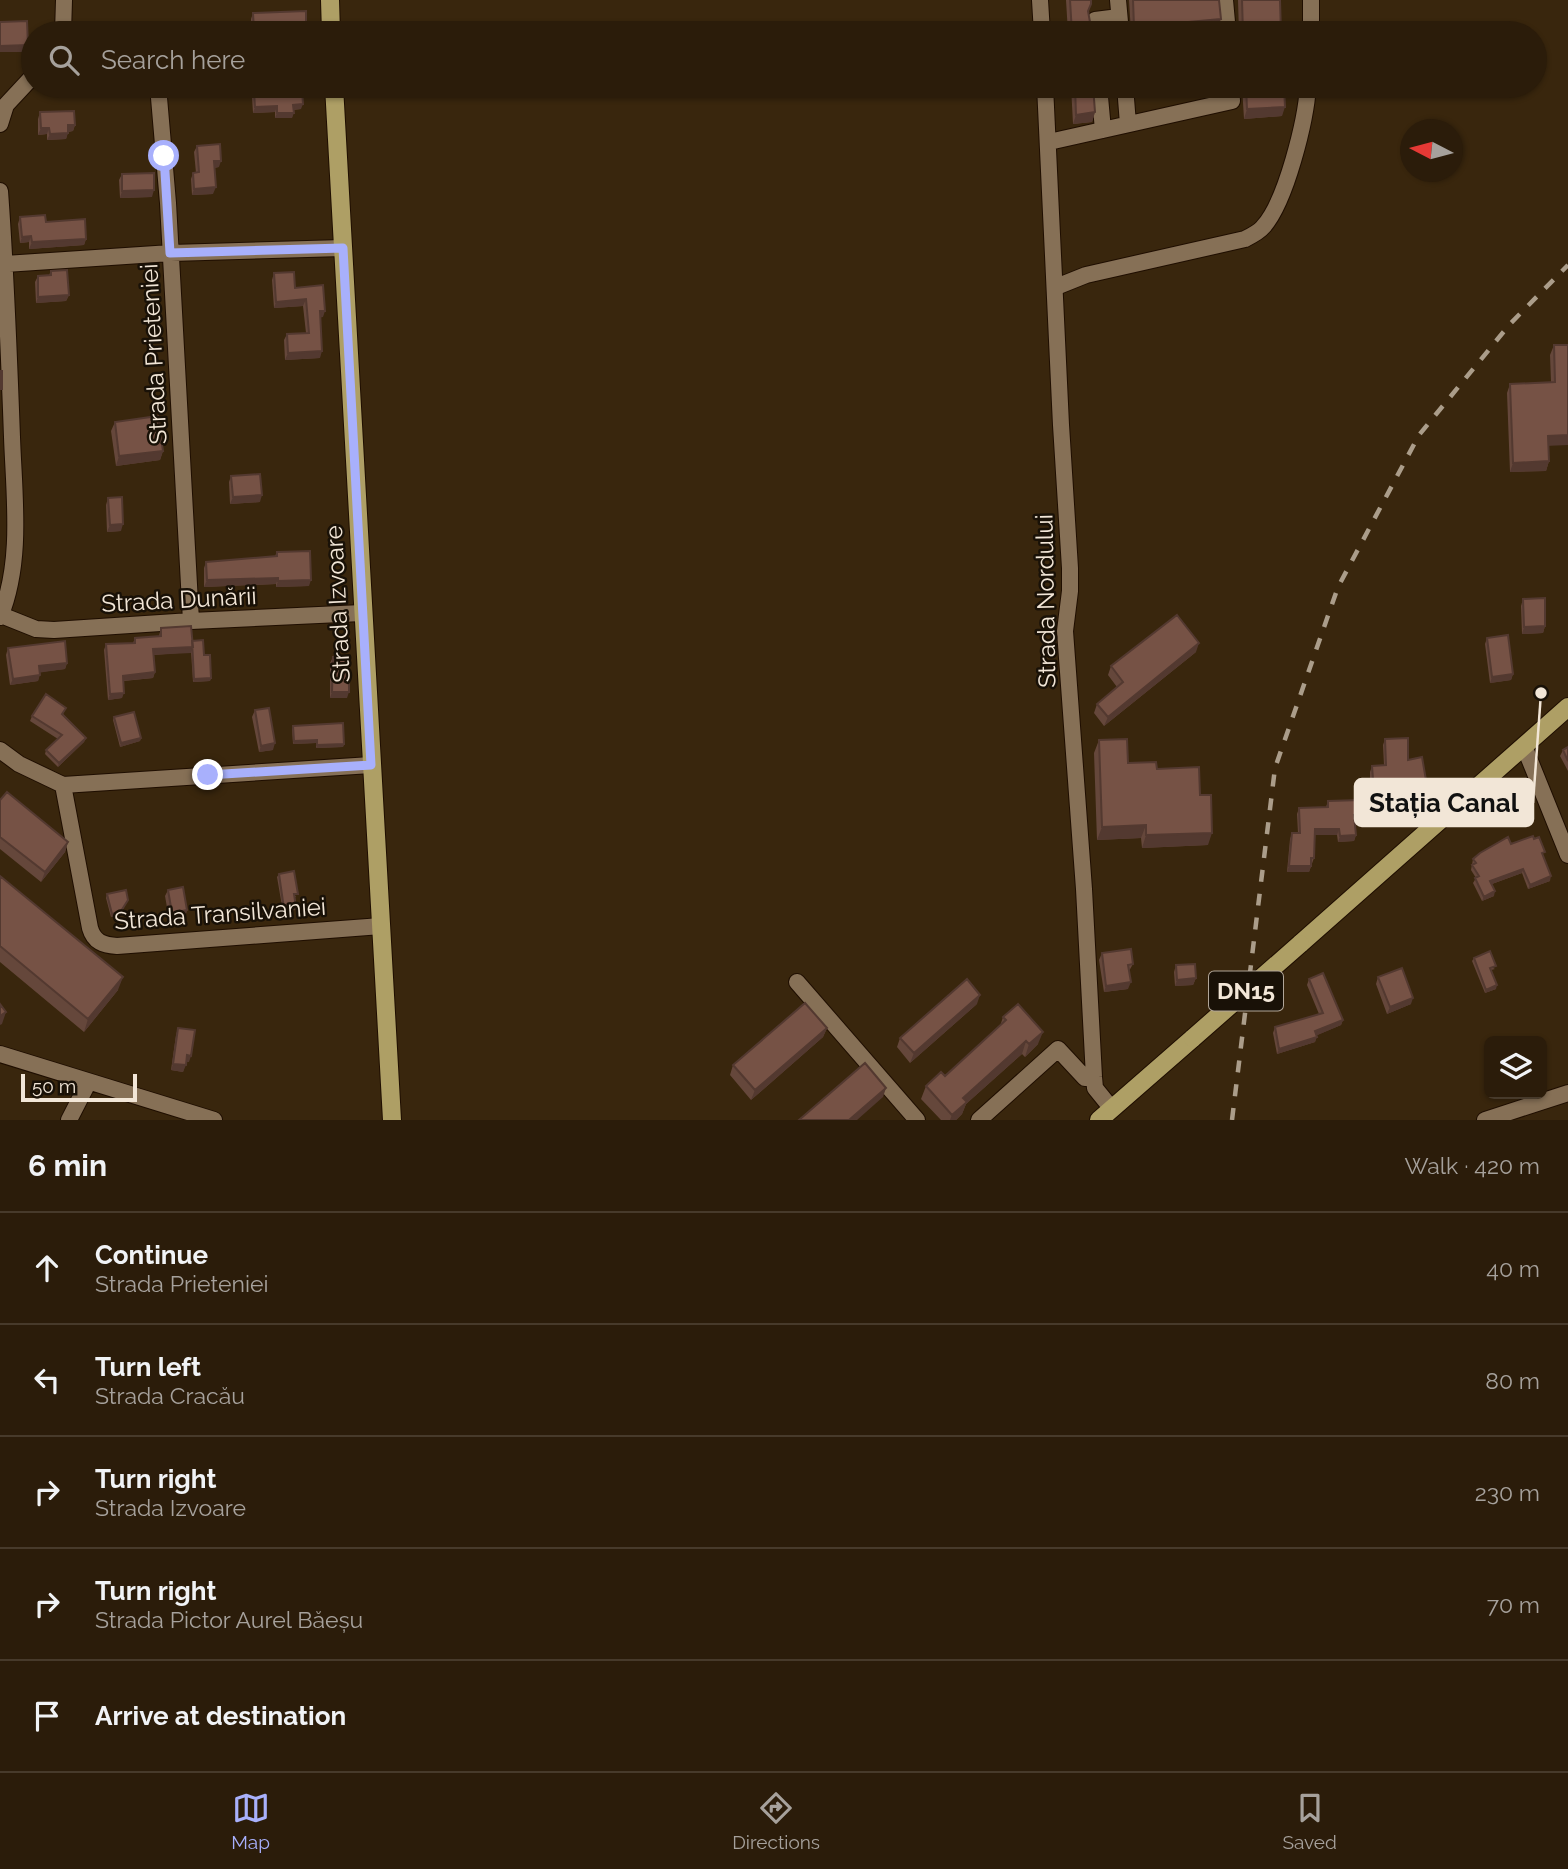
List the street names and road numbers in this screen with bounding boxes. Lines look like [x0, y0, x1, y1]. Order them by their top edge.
street label: Strada Prieteniei [134, 263, 173, 445]
street label: Strada Nordului [1029, 514, 1062, 688]
street label: Strada Izvoare [319, 525, 356, 683]
street label: Strada Dunării [101, 581, 257, 618]
street label: Strada Transilvaniei [113, 892, 327, 935]
road number: DN15 [1209, 972, 1283, 1010]

